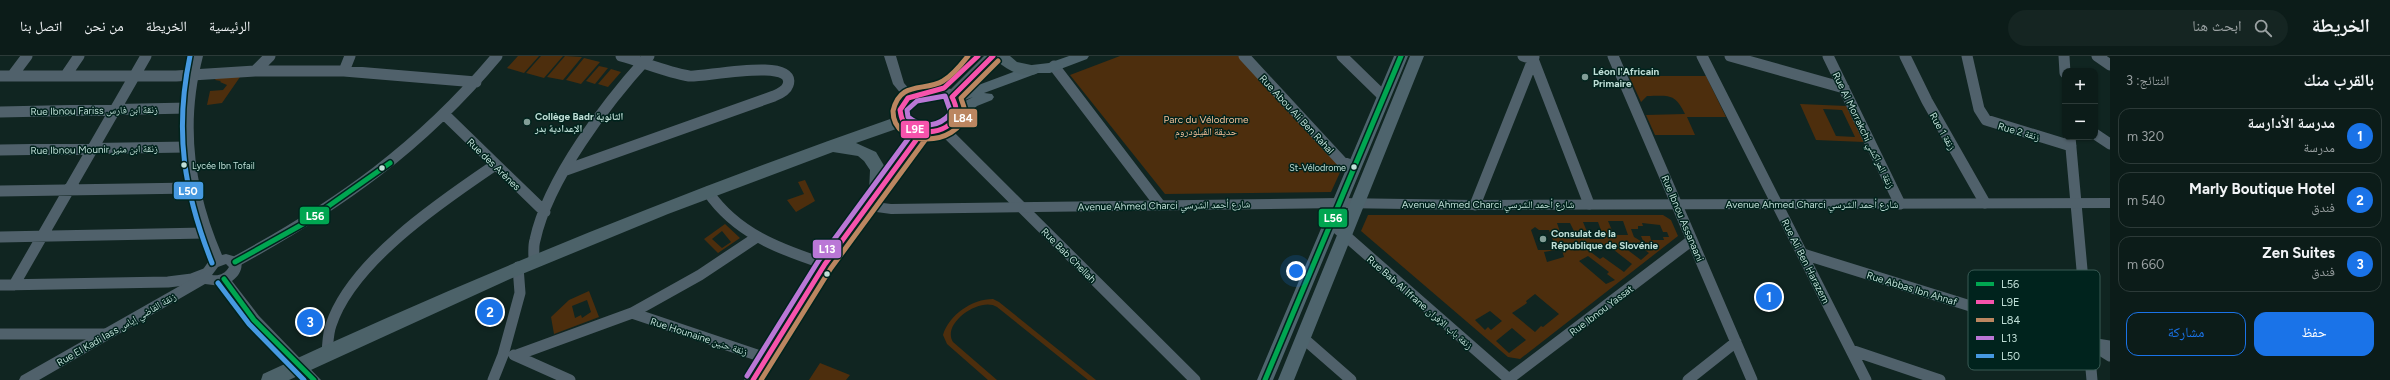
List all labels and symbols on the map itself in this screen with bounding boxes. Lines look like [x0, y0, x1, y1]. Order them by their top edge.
place label: Léon l'Africain Primaire [1593, 65, 1660, 90]
street label: Rue Al Morrakchi زنقة المراكشي [1828, 70, 1898, 191]
street label: Rue Abou Ali Ben Rahal [1256, 72, 1337, 157]
marker: Léon l'Africain Primaire [1580, 72, 1590, 82]
street label: Rue Ibnou Fariss زنقة ابن فارس [30, 103, 158, 118]
line badge: L84 [948, 108, 978, 128]
place label: Collège Badr الثانوية الإعدادية بدر [534, 110, 623, 135]
street label: Rue 1 زنقة [1927, 110, 1959, 153]
text: L84 [953, 112, 973, 125]
park label: Parc du Vélodrome حديقة الڤيلودروم [1164, 113, 1249, 139]
marker: Collège Badr الثانوية الإعدادية بدر [522, 117, 532, 127]
street label: Rue 2 زنقة [1996, 119, 2041, 144]
line badge: L9E [900, 120, 930, 139]
text: L9E [906, 123, 924, 136]
street label: Rue des Arènes [464, 136, 523, 193]
street label: Rue Ibnou Mounir زنقة ابن منير [30, 142, 158, 157]
marker: Lycée Ibn Tofail [179, 160, 189, 170]
place label: Lycée Ibn Tofail [192, 160, 255, 171]
place label: St-Vélodrome [1289, 162, 1346, 173]
marker: St-Vélodrome [1349, 162, 1359, 172]
unlabelled marker [377, 163, 387, 173]
street label: Rue Ibnou Assanaani [1658, 173, 1707, 263]
line badge: L50 [173, 181, 204, 200]
text: L50 [178, 185, 198, 198]
street label: Avenue Ahmed Charci شارع أحمد الشرسي [1078, 197, 1251, 215]
street label: Avenue Ahmed Charci شارع أحمد الشرسي [1402, 198, 1575, 213]
street label: Avenue Ahmed Charci شارع أحمد الشرسي [1726, 198, 1899, 213]
line badge: L56 [299, 206, 330, 225]
line badge: L56 [1318, 208, 1348, 228]
text: L56 [306, 210, 325, 223]
text: L56 [1324, 212, 1343, 225]
street label: Rue Ali Ben Harazem [1779, 217, 1832, 306]
street label: Rue Bab Chellah [1038, 225, 1099, 286]
place label: Consulat de la République de Slovénie [1551, 227, 1659, 252]
marker: Consulat de la République de Slovénie [1538, 234, 1548, 244]
line badge: L13 [812, 239, 842, 259]
text: L13 [819, 243, 835, 256]
street label: Rue Bab Al Ifrane زنقة باب الإفران [1364, 253, 1475, 352]
your location [1286, 261, 1306, 281]
unlabelled marker [822, 269, 832, 279]
street label: Rue Abbas Ibn Ahnaf [1865, 269, 1959, 308]
legend [1968, 270, 2100, 370]
text: L56 [2001, 278, 2019, 291]
street label: Rue Ibnou Yassat [1567, 282, 1636, 339]
pin: 1 [1756, 282, 1782, 312]
street label: Rue El Kadi Iass زنقة القاضي إياس [54, 290, 179, 370]
text: L9E [2001, 296, 2019, 309]
pin: 2 [477, 297, 503, 327]
pin: 3 [297, 307, 323, 337]
text: L84 [2001, 314, 2020, 327]
street label: Rue Hounaine زنقة حنين [649, 315, 749, 358]
text: L13 [2001, 332, 2017, 345]
text: L50 [2001, 350, 2020, 363]

